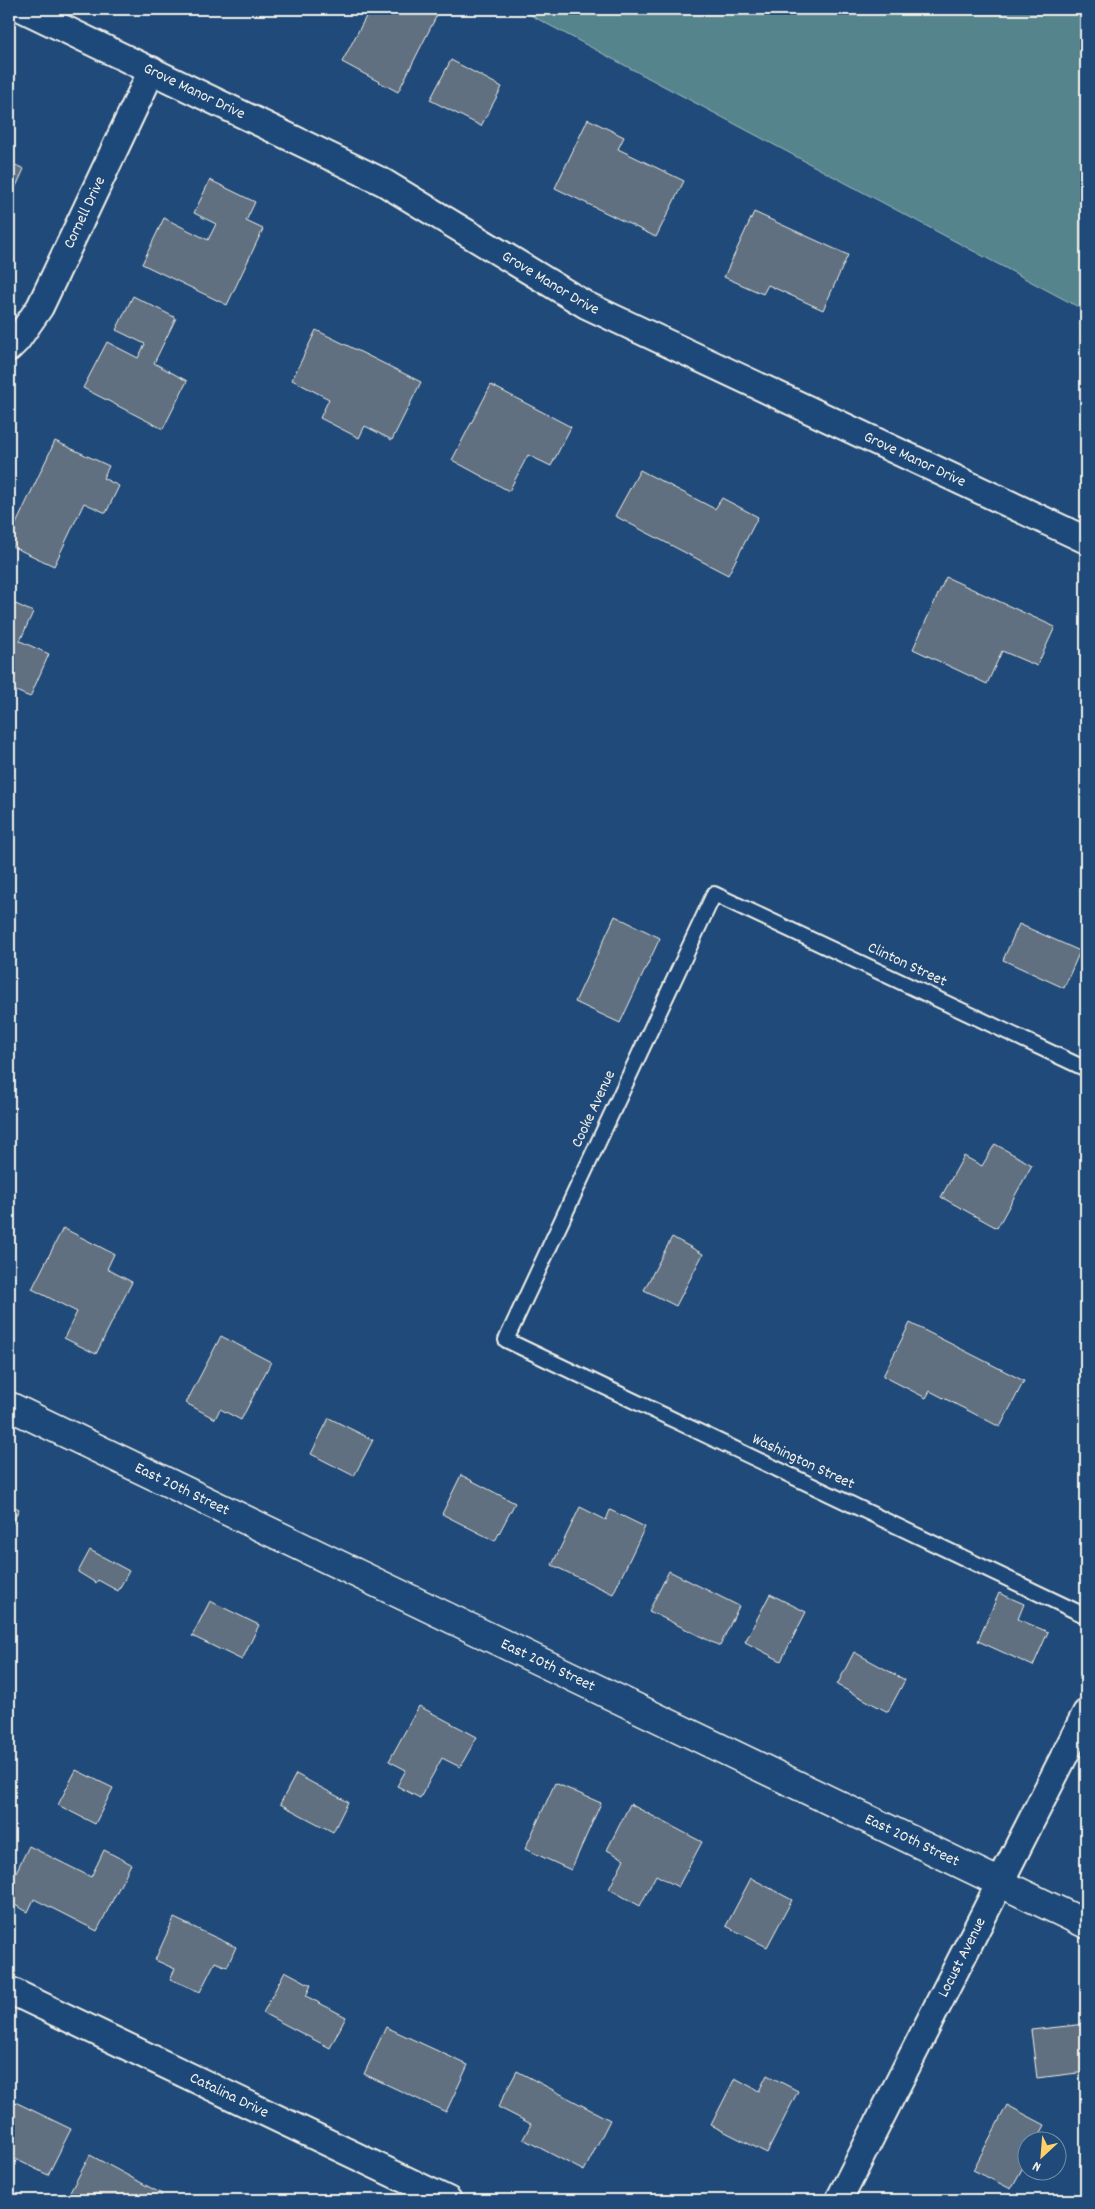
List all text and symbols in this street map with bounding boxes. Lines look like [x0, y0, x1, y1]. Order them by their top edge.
street label: Grove Manor Drive [139, 57, 249, 126]
street label: Cornell Drive [58, 173, 112, 253]
street label: Grove Manor Drive [497, 245, 603, 321]
street label: Grove Manor Drive [860, 426, 970, 493]
street label: Clinton Street [864, 937, 950, 993]
street label: Cooke Avenue [566, 1066, 622, 1152]
street label: Washington Street [748, 1428, 858, 1496]
street label: East 20th Street [131, 1457, 233, 1522]
street label: East 20th Street [497, 1633, 599, 1698]
street label: East 20th Street [861, 1808, 963, 1873]
street label: Locust Avenue [932, 1913, 992, 2001]
street label: Catalina Drive [186, 2067, 272, 2124]
north arrow [1018, 2132, 1068, 2182]
text: N [1030, 2155, 1045, 2176]

